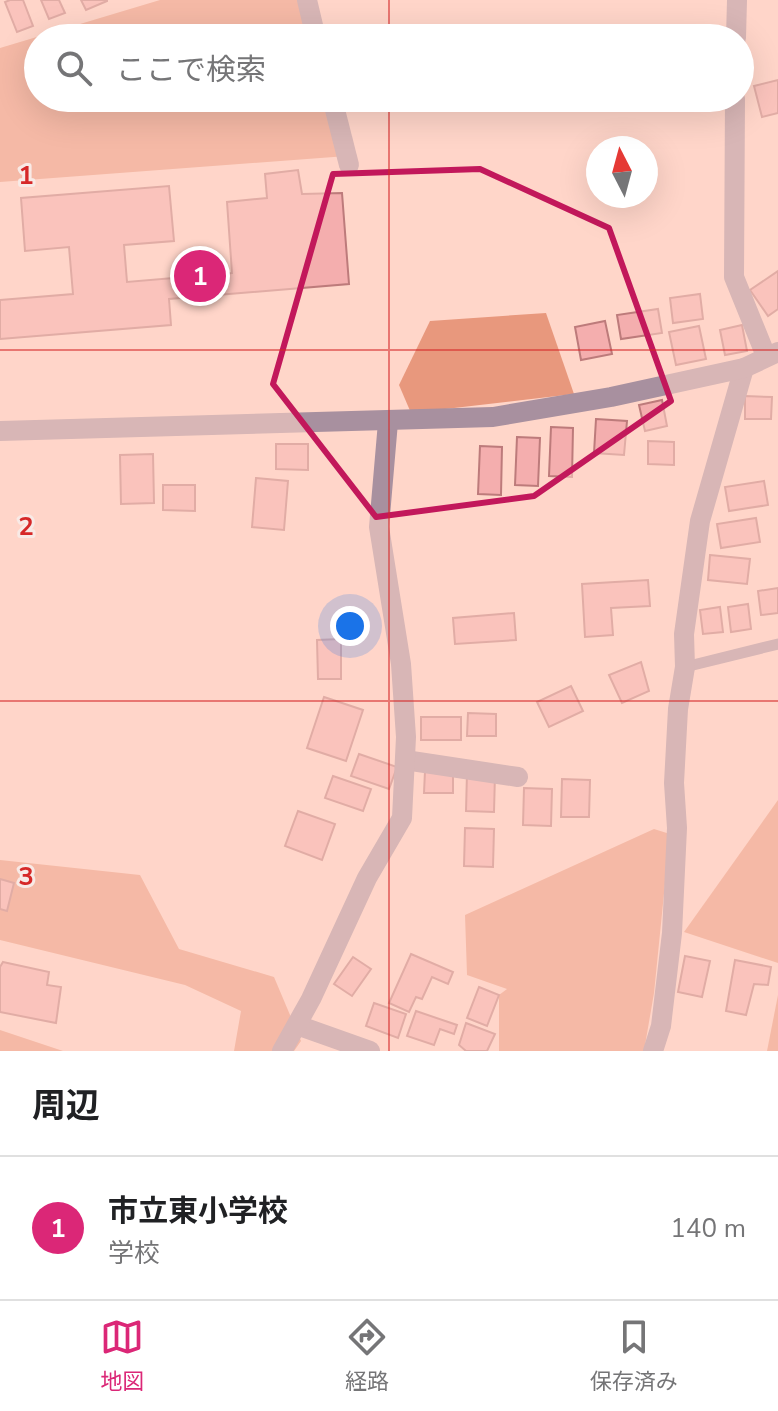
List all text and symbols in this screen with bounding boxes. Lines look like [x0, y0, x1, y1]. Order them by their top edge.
search box [24, 24, 754, 112]
icon: search [52, 46, 96, 90]
text: ここで検索 [116, 50, 266, 91]
north arrow [586, 136, 658, 208]
text: 1 [18, 158, 34, 193]
pin: 1 [174, 246, 226, 306]
text: 2 [18, 509, 34, 544]
your location [330, 606, 370, 646]
text: 3 [18, 859, 34, 894]
text: 周辺 [32, 1083, 100, 1129]
text: 市立東小学校 [108, 1191, 288, 1232]
text: 1 [50, 1211, 66, 1246]
text: 140 m [670, 1211, 746, 1246]
text: 学校 [108, 1236, 160, 1271]
tab: 地図 [100, 1315, 144, 1397]
tab: 経路 [345, 1315, 389, 1397]
tab: 保存済み [590, 1315, 678, 1397]

